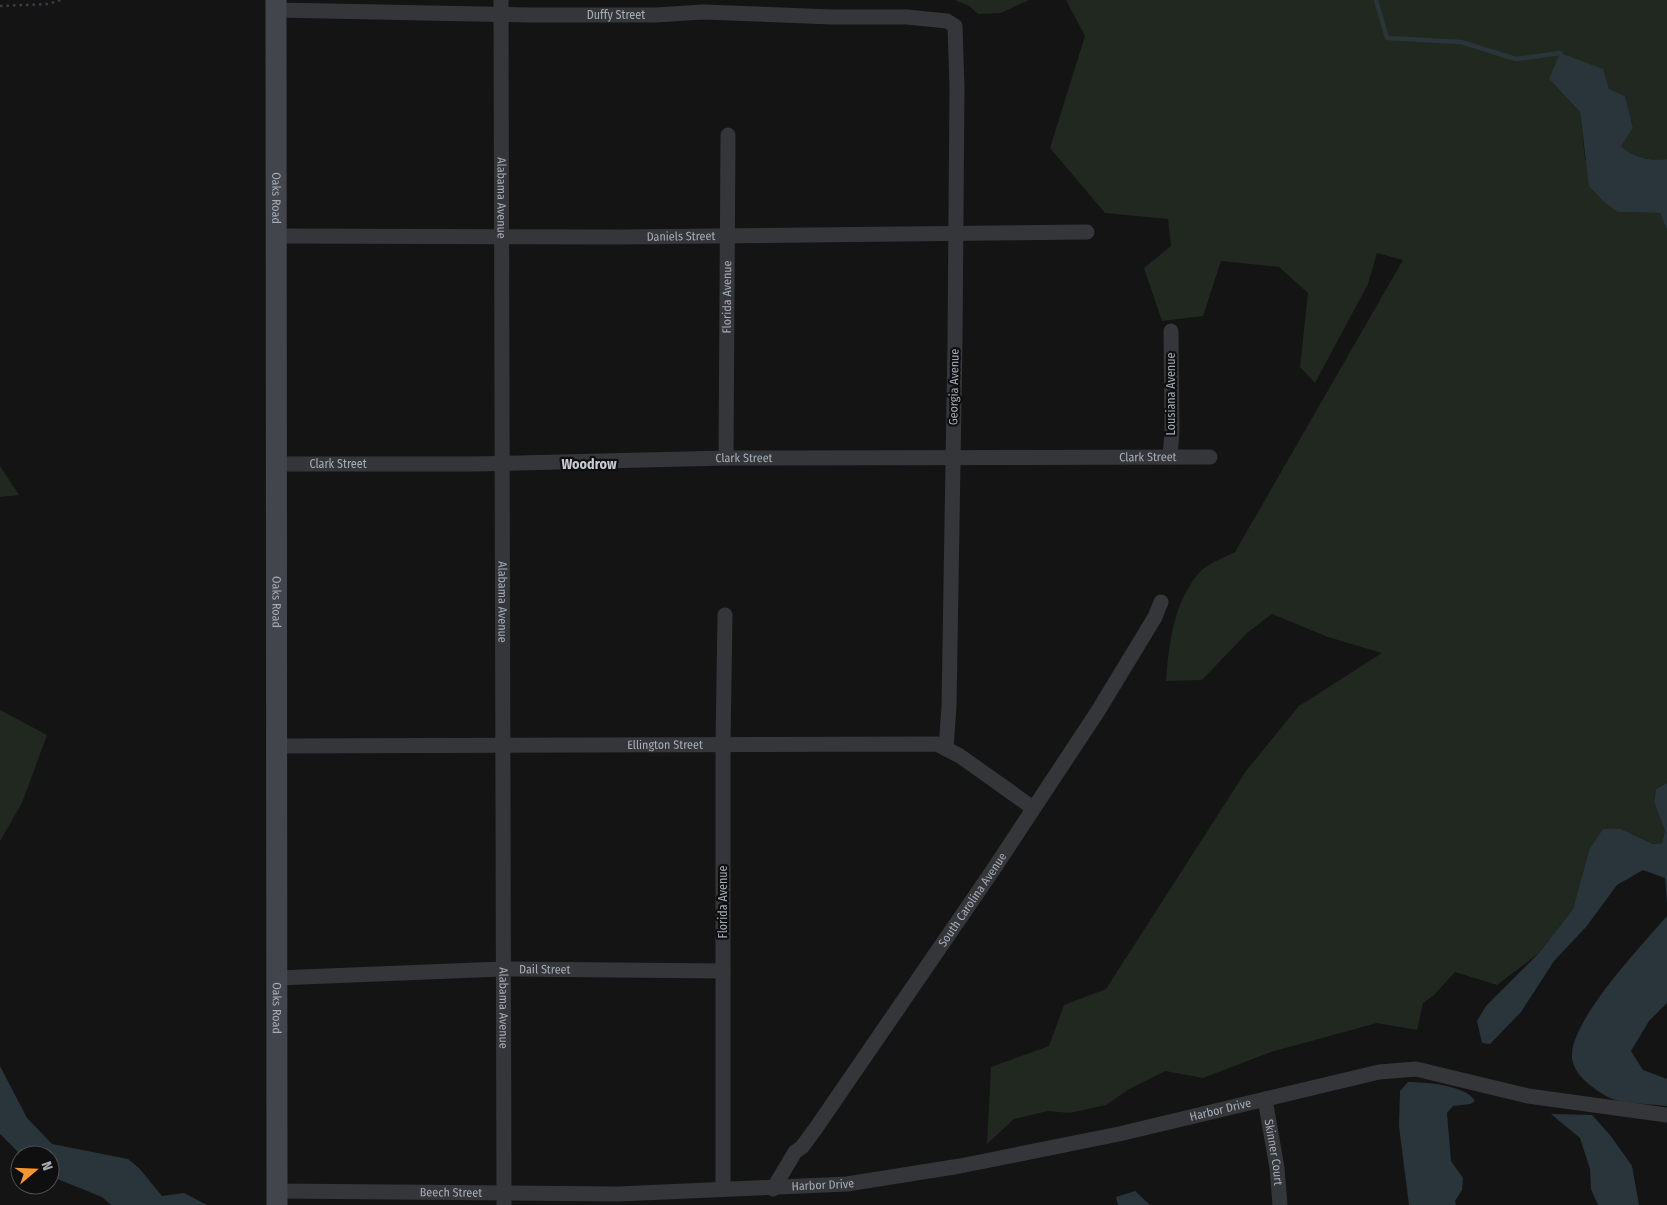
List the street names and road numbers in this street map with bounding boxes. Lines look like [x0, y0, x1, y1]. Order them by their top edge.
street label: Duffy Street [587, 8, 645, 22]
street label: Alabama Avenue [494, 157, 509, 239]
street label: Oaks Road [269, 172, 283, 224]
street label: Daniels Street [647, 229, 715, 244]
street label: Florida Avenue [720, 260, 734, 334]
street label: Georgia Avenue [946, 349, 962, 425]
street label: Lousiana Avenue [1164, 353, 1178, 435]
street label: Clark Street [1119, 450, 1177, 464]
street label: Clark Street [715, 451, 773, 465]
street label: Clark Street [309, 457, 367, 471]
street label: Alabama Avenue [495, 561, 510, 643]
street label: Oaks Road [269, 576, 284, 628]
street label: Ellington Street [627, 738, 703, 752]
street label: South Carolina Avenue [935, 850, 1010, 950]
street label: Florida Avenue [716, 865, 730, 938]
street label: Dail Street [519, 962, 571, 977]
street label: Alabama Avenue [496, 967, 511, 1049]
street label: Oaks Road [270, 982, 284, 1034]
street label: Harbor Drive [1188, 1096, 1252, 1124]
street label: Skinner Court [1262, 1118, 1285, 1186]
street label: Harbor Drive [791, 1176, 855, 1193]
street label: Beech Street [420, 1185, 482, 1200]

